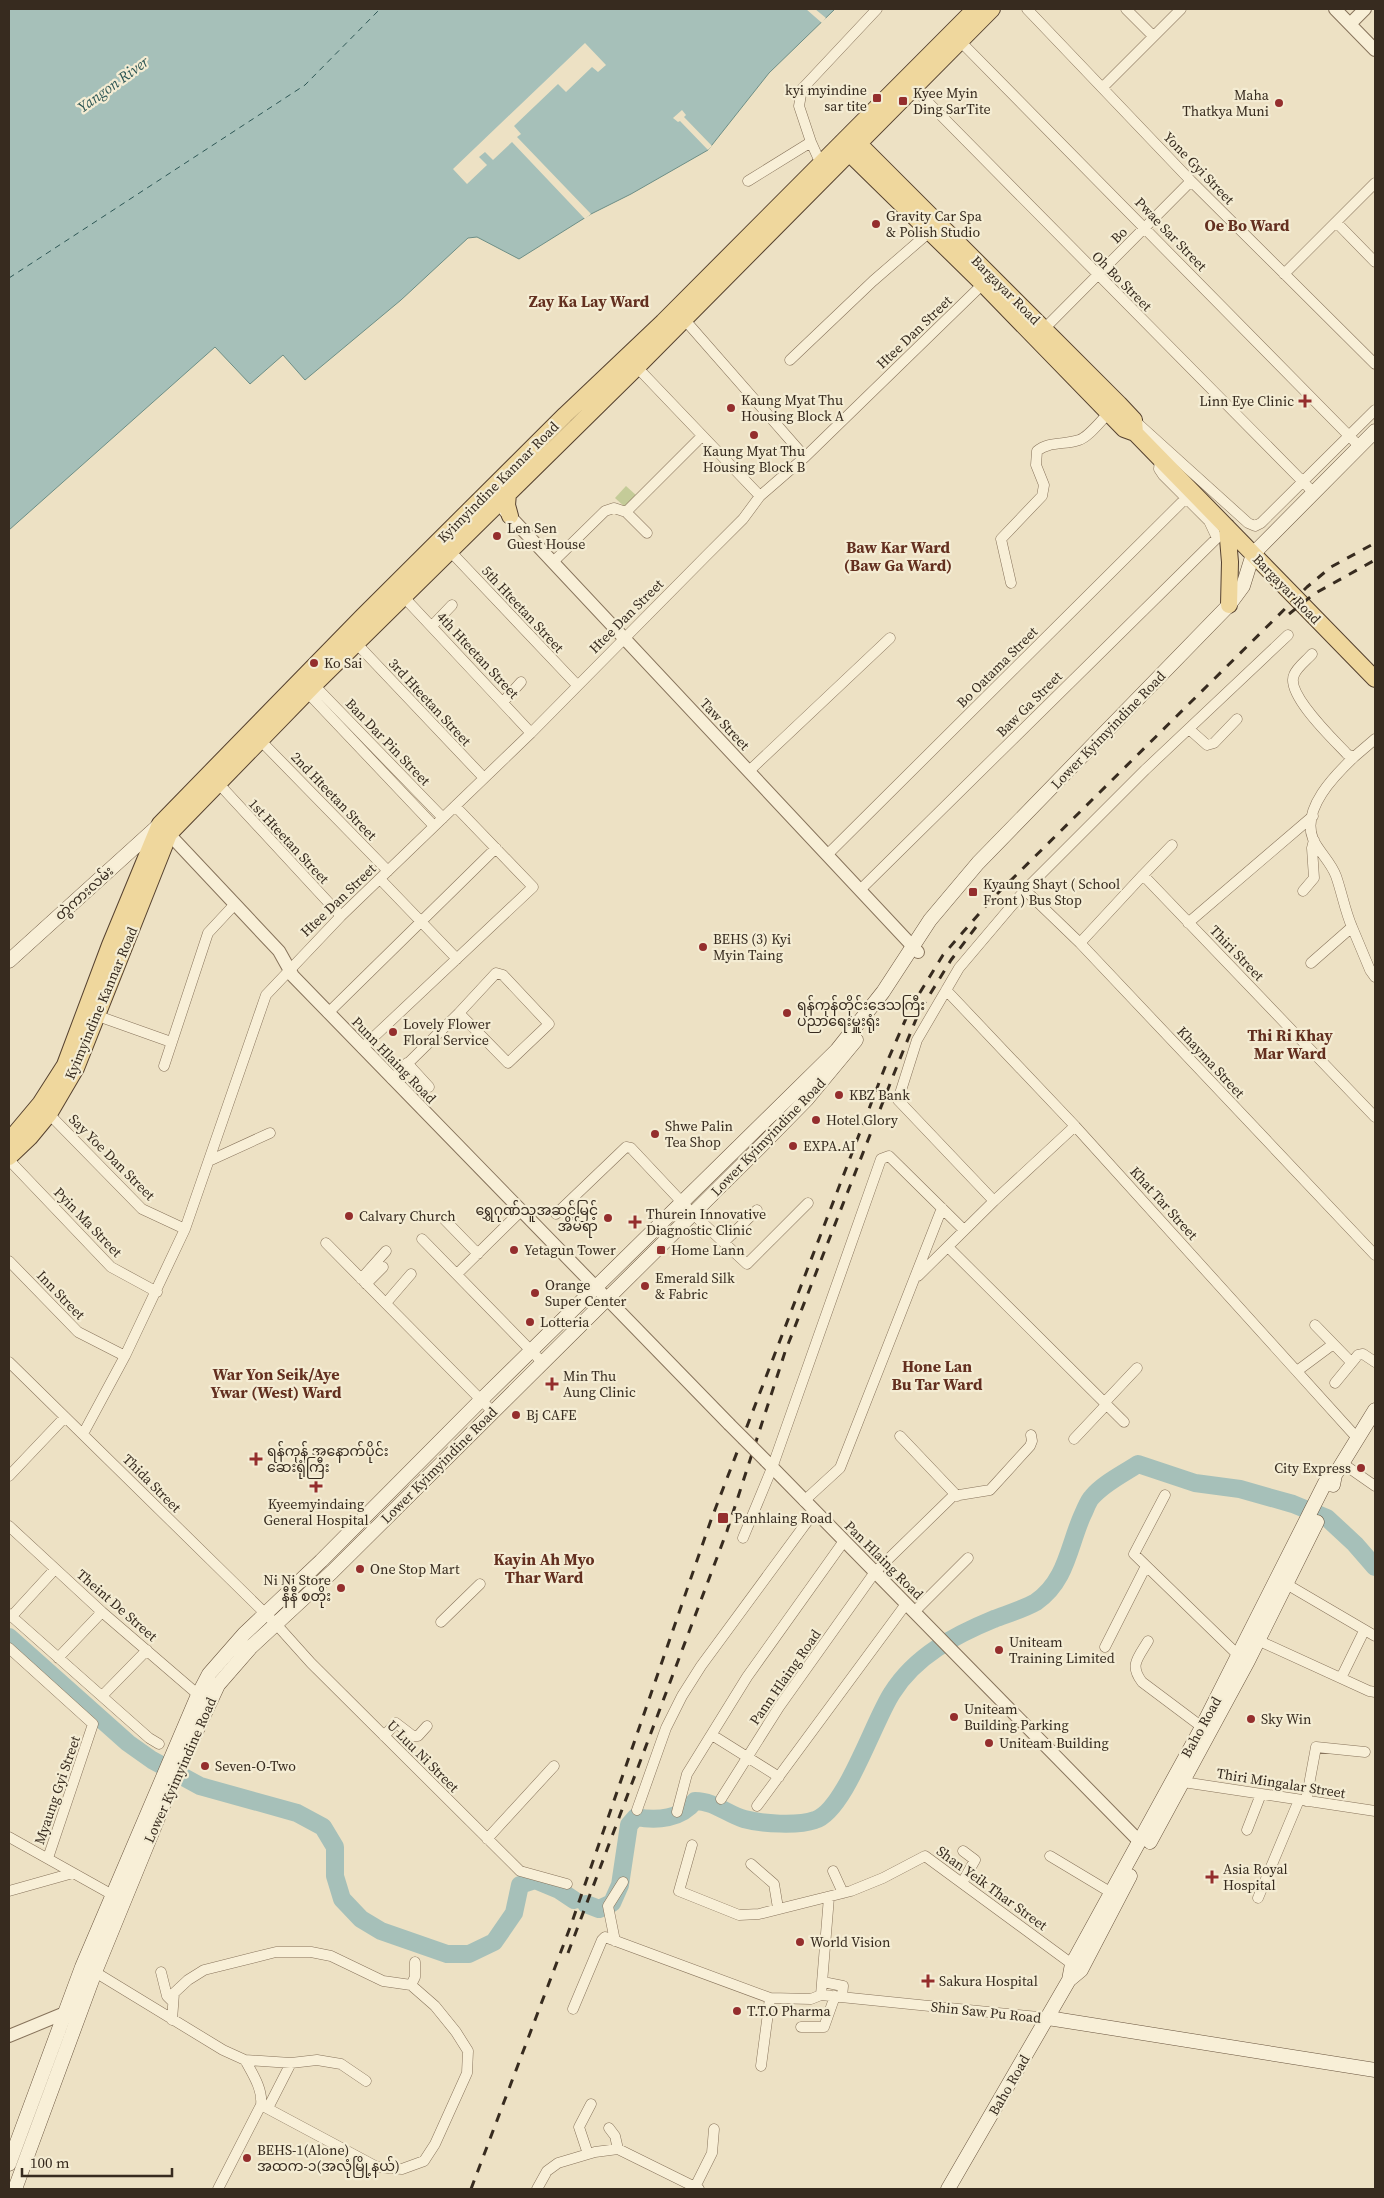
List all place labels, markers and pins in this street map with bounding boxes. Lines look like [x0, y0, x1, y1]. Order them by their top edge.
place label: kyi myindine sar tite [785, 80, 867, 116]
place label: Kyee Myin Ding SarTite [913, 83, 991, 119]
place label: Maha Thatkya Muni [1182, 85, 1270, 121]
marker: kyi myindine sar tite [871, 92, 883, 104]
marker: Kyee Myin Ding SarTite [897, 95, 909, 107]
marker: Maha Thatkya Muni [1273, 97, 1285, 109]
place label: Gravity Car Spa & Polish Studio [886, 206, 983, 242]
marker: Gravity Car Spa & Polish Studio [870, 218, 882, 230]
place label: Kaung Myat Thu Housing Block A [741, 390, 845, 426]
place label: Linn Eye Clinic [1199, 391, 1294, 411]
marker: Linn Eye Clinic [1298, 394, 1312, 408]
marker: Kaung Myat Thu Housing Block A [725, 402, 737, 414]
marker: Kaung Myat Thu Housing Block B [748, 429, 760, 441]
place label: Kaung Myat Thu Housing Block B [703, 441, 806, 477]
place label: Len Sen Guest House [507, 518, 585, 554]
marker: Len Sen Guest House [491, 530, 503, 542]
place label: Ko Sai [324, 653, 362, 673]
marker: Ko Sai [308, 657, 320, 669]
place label: Kyaung Shayt ( School Front ) Bus Stop [983, 874, 1120, 910]
marker: Kyaung Shayt ( School Front ) Bus Stop [967, 886, 979, 898]
place label: BEHS (3) Kyi Myin Taing [713, 929, 791, 965]
marker: BEHS (3) Kyi Myin Taing [697, 941, 709, 953]
place label: ရန်ကုန်တိုင်းဒေသကြီး ပညာရေးမှူးရုံး [797, 995, 925, 1033]
marker: ရန်ကုန်တိုင်းဒေသကြီး ပညာရေးမှူးရုံး [781, 1007, 793, 1019]
place label: Lovely Flower Floral Service [403, 1014, 491, 1050]
marker: Lovely Flower Floral Service [387, 1026, 399, 1038]
place label: KBZ Bank [849, 1085, 910, 1105]
marker: KBZ Bank [833, 1089, 845, 1101]
place label: Hotel Glory [826, 1110, 899, 1130]
marker: Hotel Glory [810, 1114, 822, 1126]
place label: Shwe Palin Tea Shop [665, 1116, 734, 1152]
marker: Shwe Palin Tea Shop [649, 1128, 661, 1140]
place label: EXPA.AI [803, 1136, 856, 1156]
marker: EXPA.AI [787, 1140, 799, 1152]
place label: ရွှေဂုဏ်သူအဆင့်မြင့် အိမ်ရာ [475, 1200, 598, 1238]
place label: Thurein Innovative Diagnostic Clinic [646, 1204, 766, 1240]
place label: Calvary Church [359, 1206, 456, 1226]
marker: Calvary Church [343, 1210, 355, 1222]
marker: ရွှေဂုဏ်သူအဆင့်မြင့် အိမ်ရာ [602, 1212, 614, 1224]
marker: Thurein Innovative Diagnostic Clinic [628, 1215, 642, 1229]
place label: Yetagun Tower [524, 1240, 616, 1260]
place label: Home Lann [671, 1240, 745, 1260]
marker: Yetagun Tower [508, 1244, 520, 1256]
marker: Home Lann [655, 1244, 667, 1256]
place label: Emerald Silk & Fabric [655, 1268, 735, 1304]
place label: Orange Super Center [545, 1275, 627, 1311]
marker: Emerald Silk & Fabric [639, 1280, 651, 1292]
marker: Orange Super Center [529, 1287, 541, 1299]
place label: Lotteria [540, 1312, 590, 1332]
marker: Lotteria [524, 1316, 536, 1328]
place label: Min Thu Aung Clinic [563, 1366, 636, 1402]
marker: Min Thu Aung Clinic [545, 1377, 559, 1391]
place label: Bj CAFE [526, 1405, 576, 1425]
marker: Bj CAFE [510, 1409, 522, 1421]
place label: ရန်ကုန် အနောက်ပိုင်း ဆေးရုံကြီး [267, 1441, 389, 1479]
marker: ရန်ကုန် အနောက်ပိုင်း ဆေးရုံကြီး [249, 1452, 263, 1466]
place label: City Express [1274, 1458, 1351, 1478]
marker: City Express [1355, 1462, 1367, 1474]
marker: Kyeemyindaing General Hospital [309, 1479, 323, 1493]
place label: Kyeemyindaing General Hospital [263, 1494, 369, 1530]
place label: Panhlaing Road [734, 1508, 832, 1528]
marker: Panhlaing Road [716, 1511, 730, 1525]
place label: One Stop Mart [370, 1559, 460, 1579]
marker: One Stop Mart [354, 1563, 366, 1575]
place label: Ni Ni Store နီနီ စတိုး [263, 1570, 331, 1608]
marker: Ni Ni Store နီနီ စတိုး [335, 1582, 347, 1594]
place label: Uniteam Training Limited [1009, 1632, 1115, 1668]
marker: Uniteam Training Limited [993, 1644, 1005, 1656]
place label: Uniteam Building Parking [964, 1699, 1069, 1735]
place label: Sky Win [1261, 1709, 1312, 1729]
marker: Uniteam Building Parking [948, 1711, 960, 1723]
marker: Sky Win [1245, 1713, 1257, 1725]
place label: Uniteam Building [999, 1733, 1109, 1753]
marker: Uniteam Building [983, 1737, 995, 1749]
place label: Seven-O-Two [215, 1756, 296, 1776]
marker: Seven-O-Two [199, 1760, 211, 1772]
place label: Asia Royal Hospital [1223, 1859, 1288, 1895]
marker: Asia Royal Hospital [1205, 1870, 1219, 1884]
place label: World Vision [810, 1932, 891, 1952]
marker: World Vision [794, 1936, 806, 1948]
place label: Sakura Hospital [939, 1971, 1038, 1991]
marker: Sakura Hospital [921, 1974, 935, 1988]
place label: T.T.O Pharma [747, 2001, 832, 2021]
marker: T.T.O Pharma [731, 2005, 743, 2017]
place label: BEHS-1(Alone) အထက-၁(အလုံမြို့နယ်) [257, 2140, 400, 2178]
marker: BEHS-1(Alone) အထက-၁(အလုံမြို့နယ်) [241, 2152, 253, 2164]

